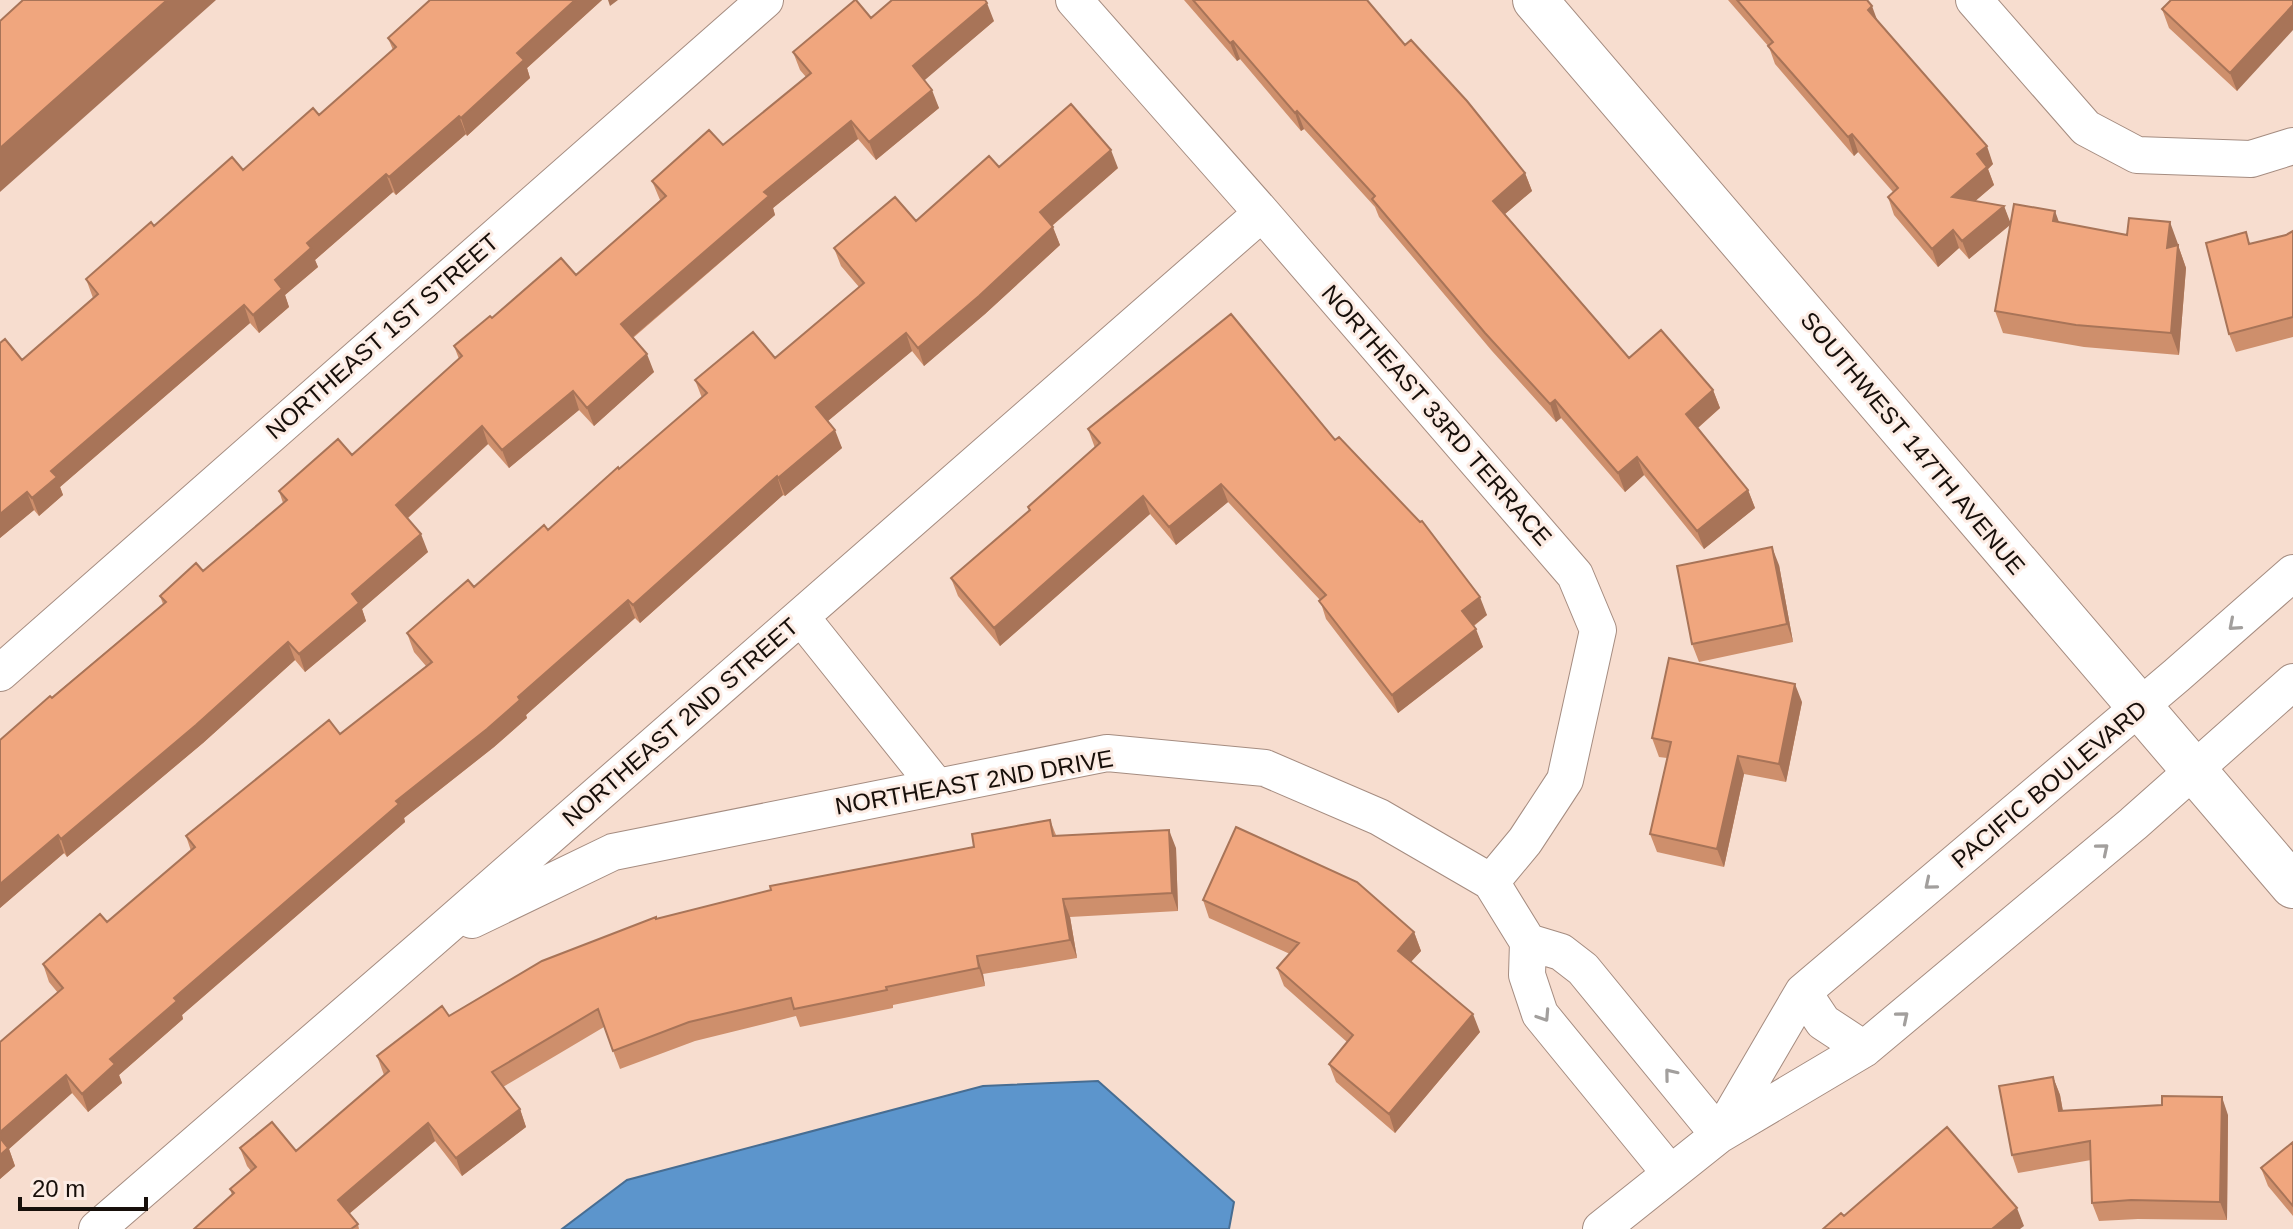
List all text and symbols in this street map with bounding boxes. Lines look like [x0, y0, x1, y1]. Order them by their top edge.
street label: NORTHEAST 1ST STREET [260, 228, 504, 444]
street label: NORTHEAST 33RD TERRACE [1317, 279, 1557, 551]
street label: SOUTHWEST 147TH AVENUE [1795, 306, 2031, 580]
street label: NORTHEAST 2ND STREET [557, 612, 804, 832]
one-way arrow [2229, 615, 2244, 630]
street label: PACIFIC BOULEVARD [1946, 695, 2152, 873]
street label: NORTHEAST 2ND DRIVE [833, 744, 1115, 820]
one-way arrow [2093, 844, 2108, 859]
one-way arrow [1925, 874, 1939, 889]
one-way arrow [1534, 1008, 1549, 1022]
one-way arrow [1894, 1012, 1909, 1026]
one-way arrow [1665, 1069, 1680, 1083]
scale bar [20, 1161, 146, 1211]
text: 20 m [32, 1175, 85, 1202]

